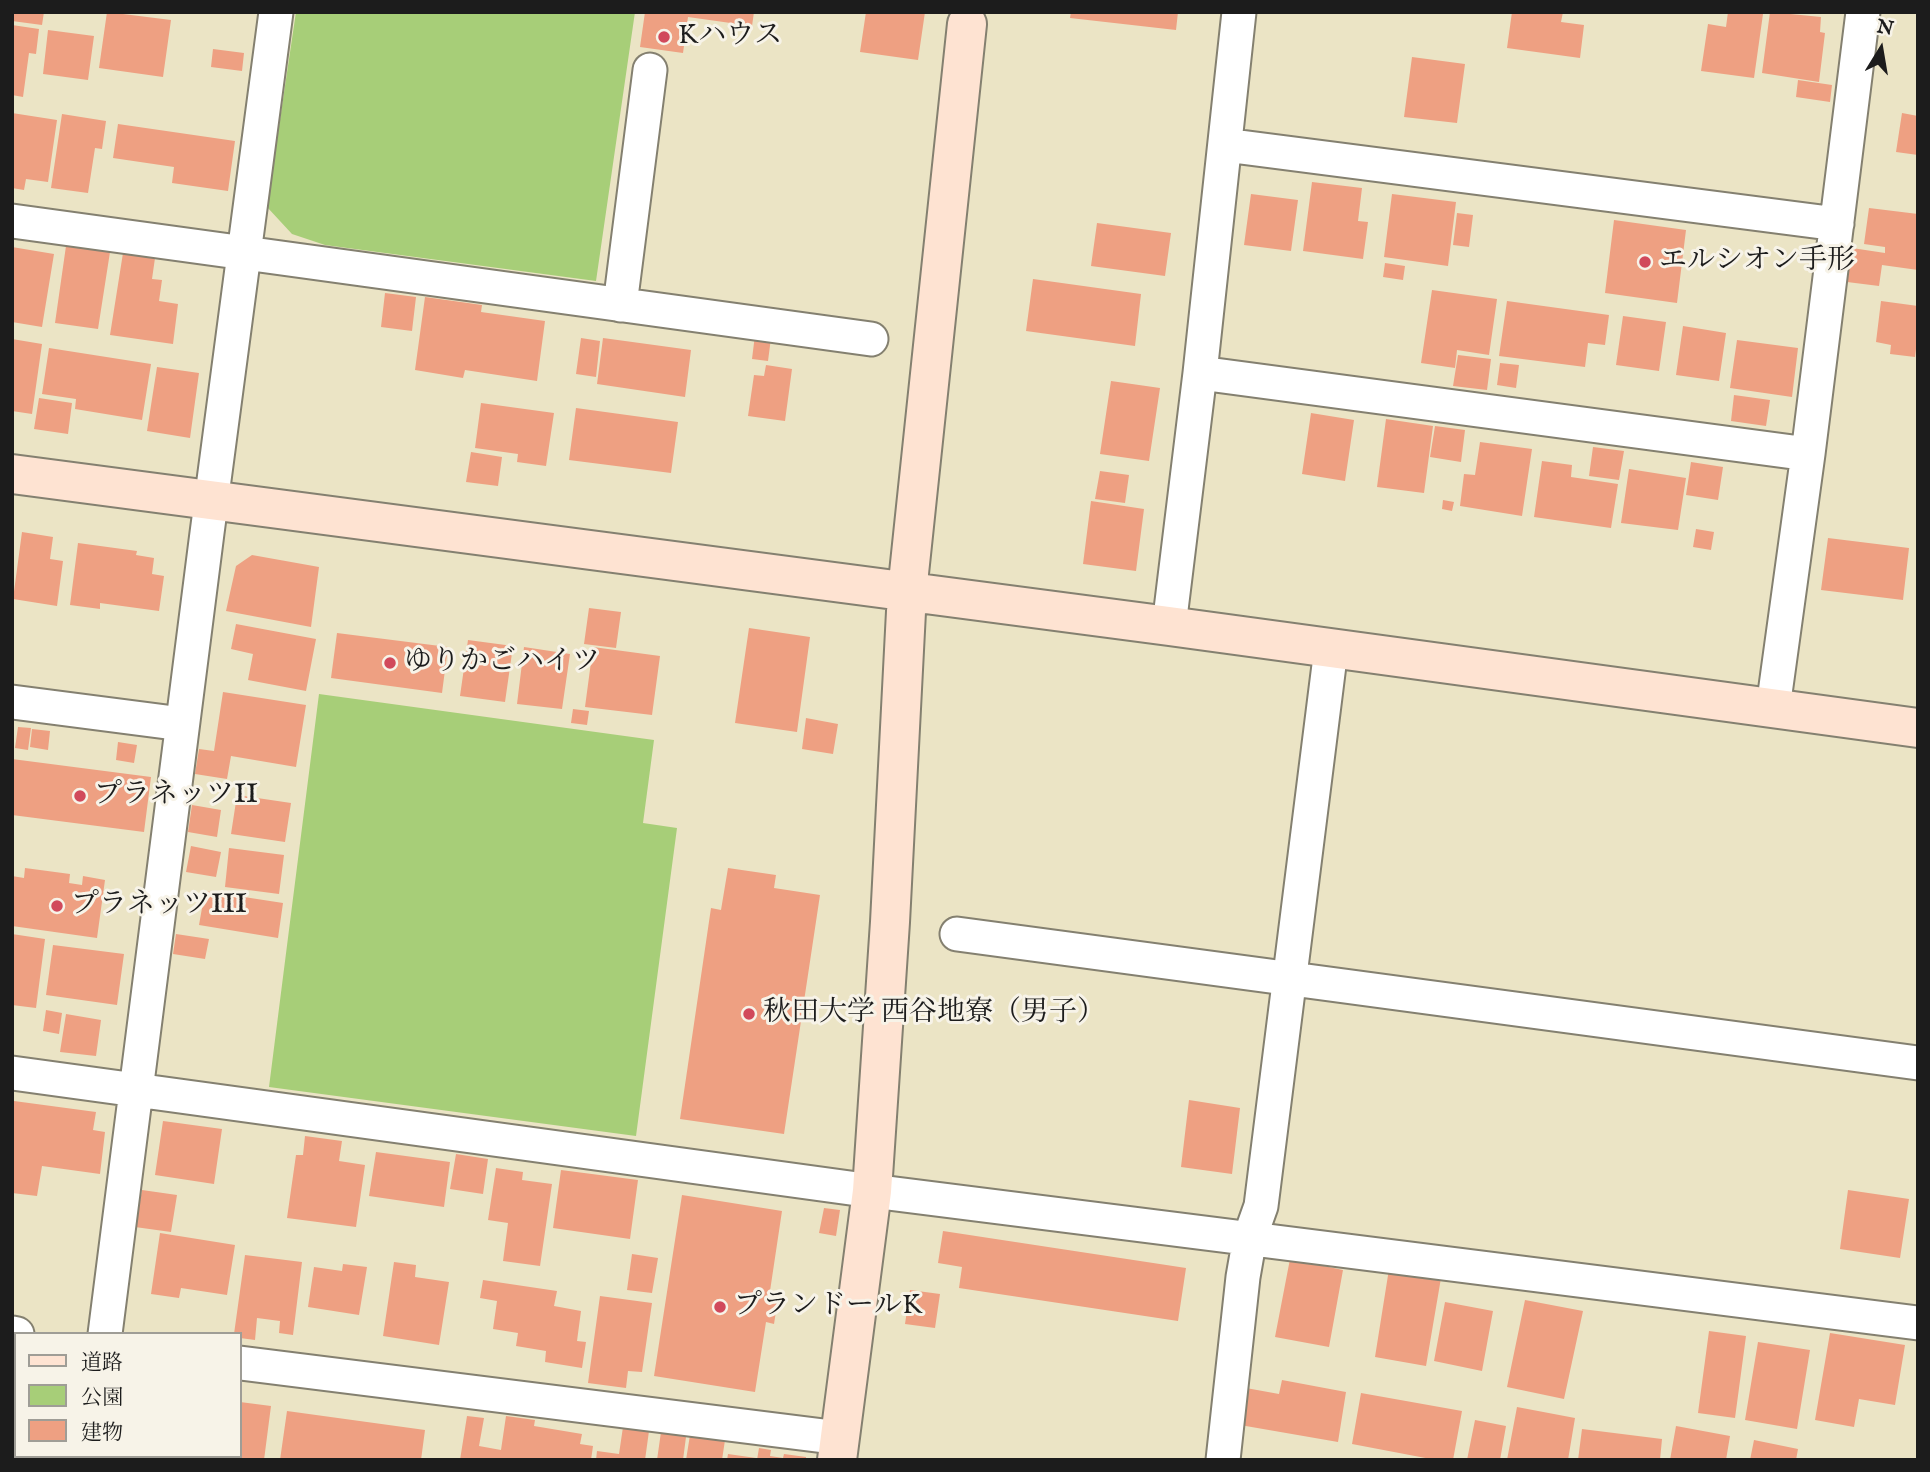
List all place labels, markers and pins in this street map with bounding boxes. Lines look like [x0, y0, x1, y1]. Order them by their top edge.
place label: Kハウス [678, 20, 782, 54]
marker: Kハウス [656, 29, 672, 45]
place label: エルシオン手形 [1659, 245, 1855, 279]
marker: エルシオン手形 [1637, 254, 1653, 270]
place label: ゆりかごハイツ [404, 646, 600, 680]
marker: ゆりかごハイツ [382, 655, 398, 671]
place label: プラネッツII [94, 779, 258, 813]
marker: プラネッツII [72, 788, 88, 804]
place label: プラネッツIII [71, 889, 247, 923]
marker: プラネッツIII [49, 898, 65, 914]
place label: 秋田大学 西谷地寮（男子） [763, 997, 1105, 1031]
marker: 秋田大学 西谷地寮（男子） [741, 1006, 757, 1022]
place label: プランドールK [734, 1290, 922, 1324]
marker: プランドールK [712, 1299, 728, 1315]

